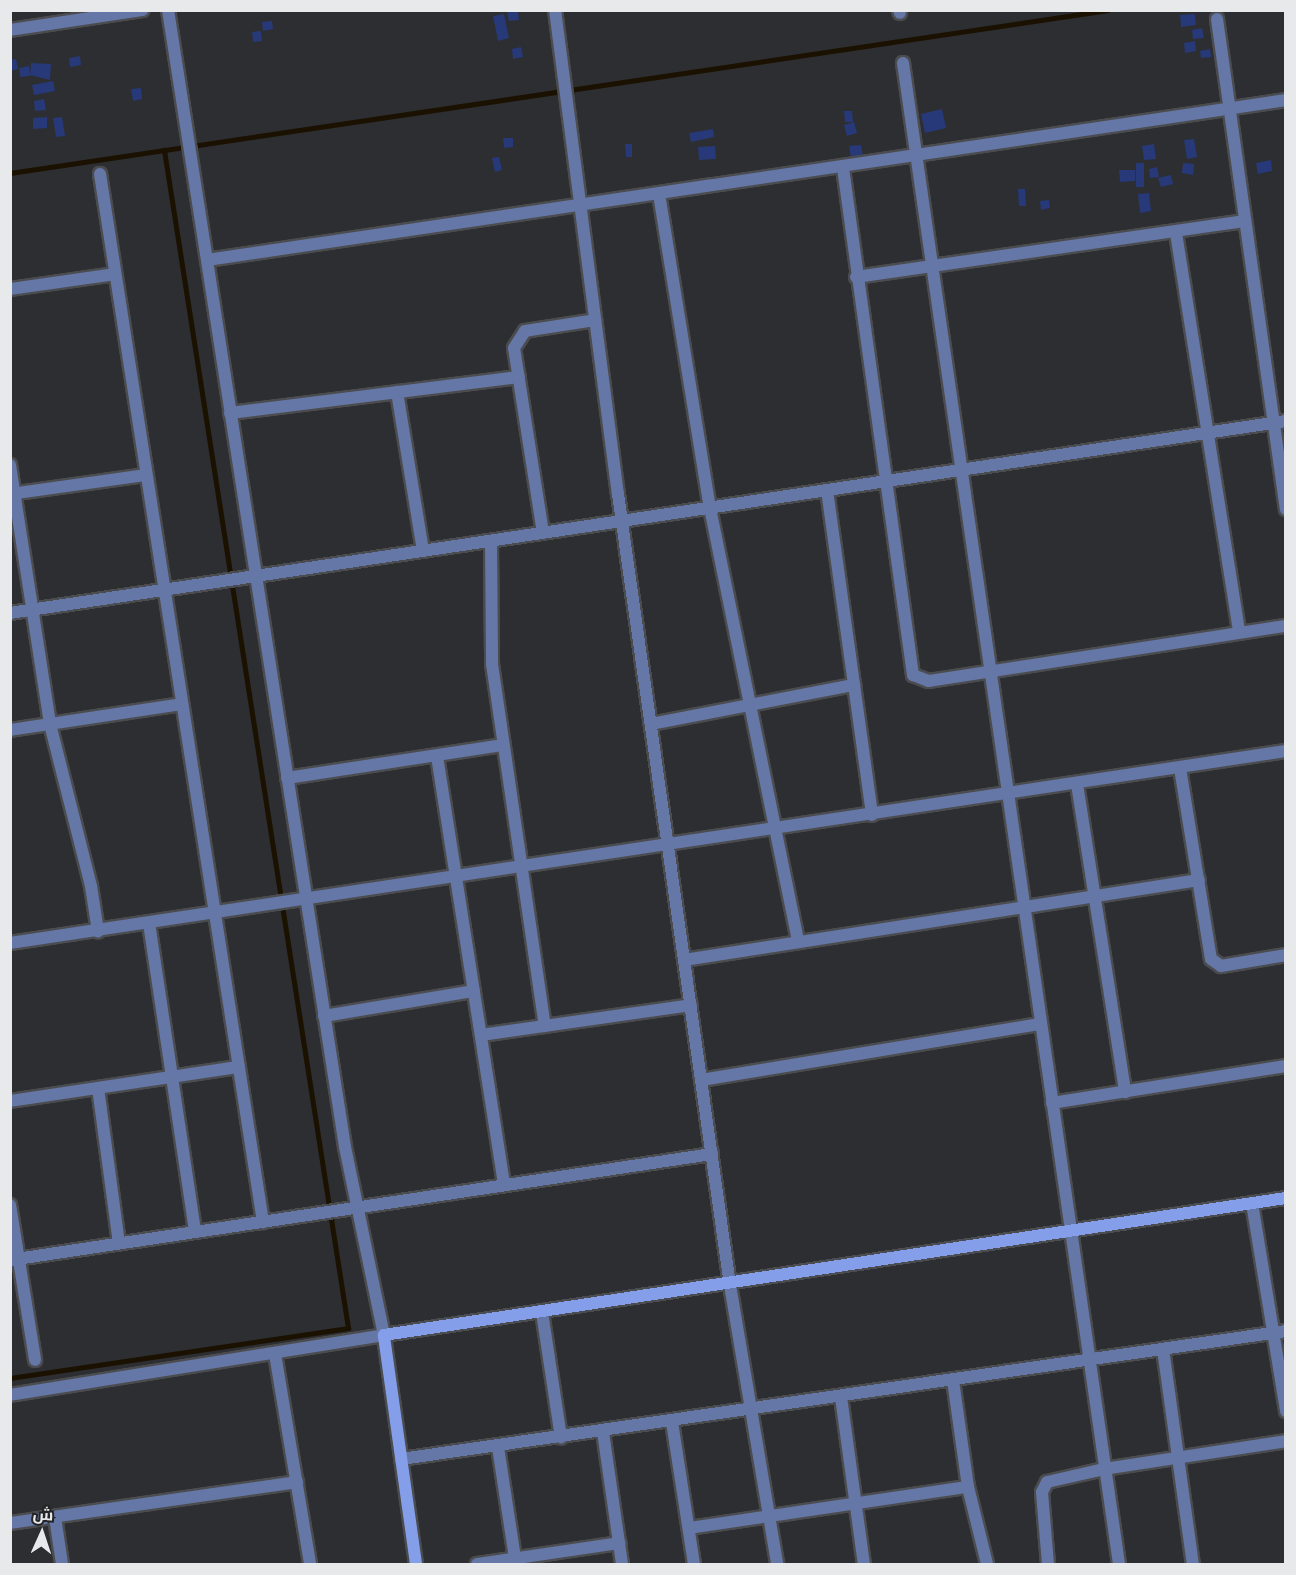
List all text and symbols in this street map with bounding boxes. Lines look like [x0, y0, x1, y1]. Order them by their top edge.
north arrow [12, 1503, 72, 1563]
text: ش [32, 1505, 54, 1524]

